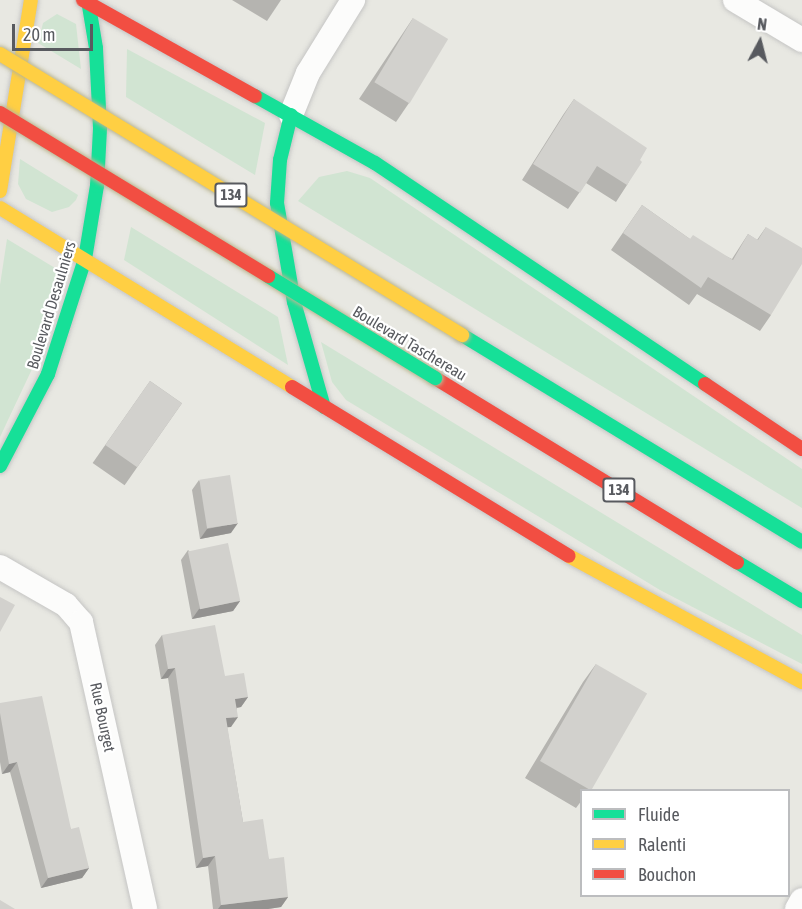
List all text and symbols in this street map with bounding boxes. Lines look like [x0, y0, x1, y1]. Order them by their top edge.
scale bar [15, 12, 96, 50]
north arrow [730, 12, 790, 72]
text: N [756, 15, 768, 34]
text: 20 m [23, 24, 55, 45]
road number: 134 [213, 183, 249, 207]
street label: Boulevard Desaulniers [22, 239, 80, 371]
street label: Boulevard Taschereau [350, 301, 470, 385]
road number: 134 [601, 478, 637, 502]
street label: Rue Bourget [86, 680, 120, 754]
legend [580, 789, 790, 897]
text: Fluide [638, 804, 680, 825]
text: Ralenti [638, 834, 686, 855]
text: Bouchon [638, 864, 696, 885]

